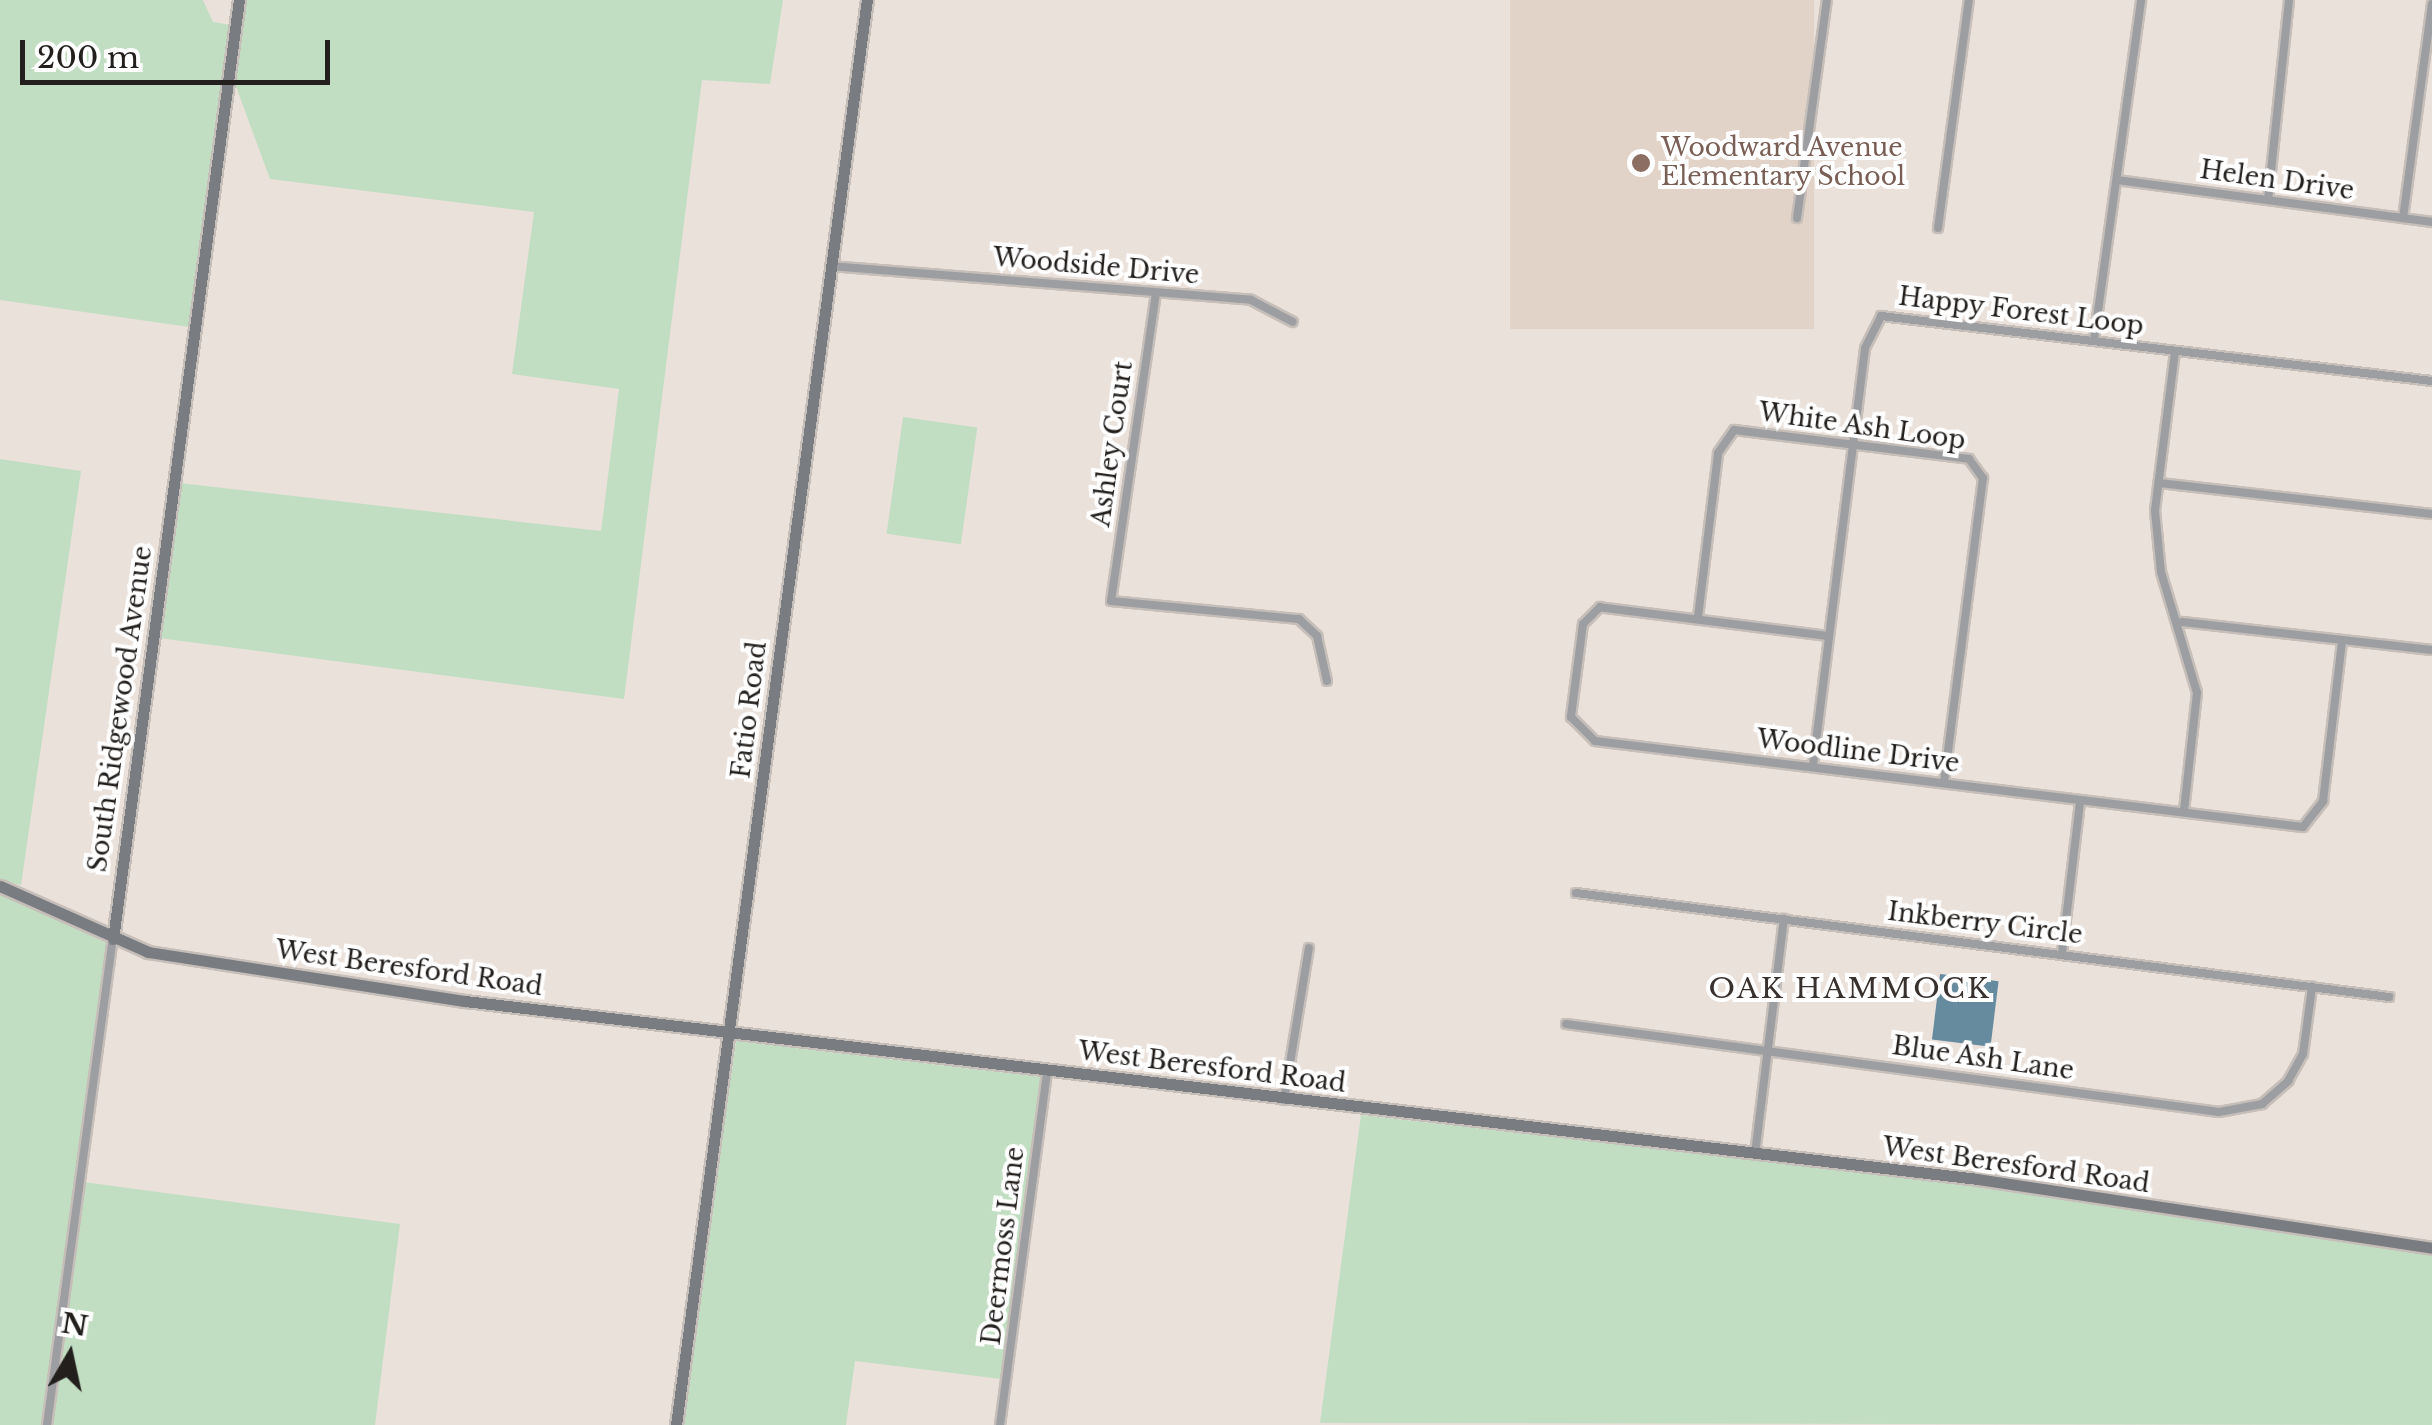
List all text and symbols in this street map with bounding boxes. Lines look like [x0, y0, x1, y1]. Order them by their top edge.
scale bar [25, 20, 335, 82]
text: 200 m [37, 39, 139, 76]
place label: Woodward Avenue Elementary School [1661, 134, 1906, 193]
marker: Woodward Avenue Elementary School [1630, 152, 1652, 174]
street label: Helen Drive [2198, 155, 2356, 207]
street label: Woodside Drive [992, 243, 1200, 291]
street label: Happy Forest Loop [1896, 282, 2146, 342]
street label: Ashley Court [1086, 359, 1140, 529]
street label: White Ash Loop [1756, 398, 1968, 456]
street label: South Ridgewood Avenue [83, 544, 159, 874]
street label: Fatio Road [727, 640, 773, 780]
street label: Woodline Drive [1755, 725, 1961, 779]
street label: Inkberry Circle [1886, 897, 2084, 951]
street label: West Beresford Road [274, 935, 544, 1003]
district label: OAK HAMMOCK [1708, 972, 1992, 1006]
street label: Blue Ash Lane [1890, 1031, 2076, 1087]
street label: West Beresford Road [1077, 1037, 1347, 1099]
street label: West Beresford Road [1881, 1132, 2151, 1200]
street label: Deermoss Lane [977, 1145, 1031, 1347]
north arrow [20, 1305, 120, 1405]
text: N [59, 1306, 91, 1344]

